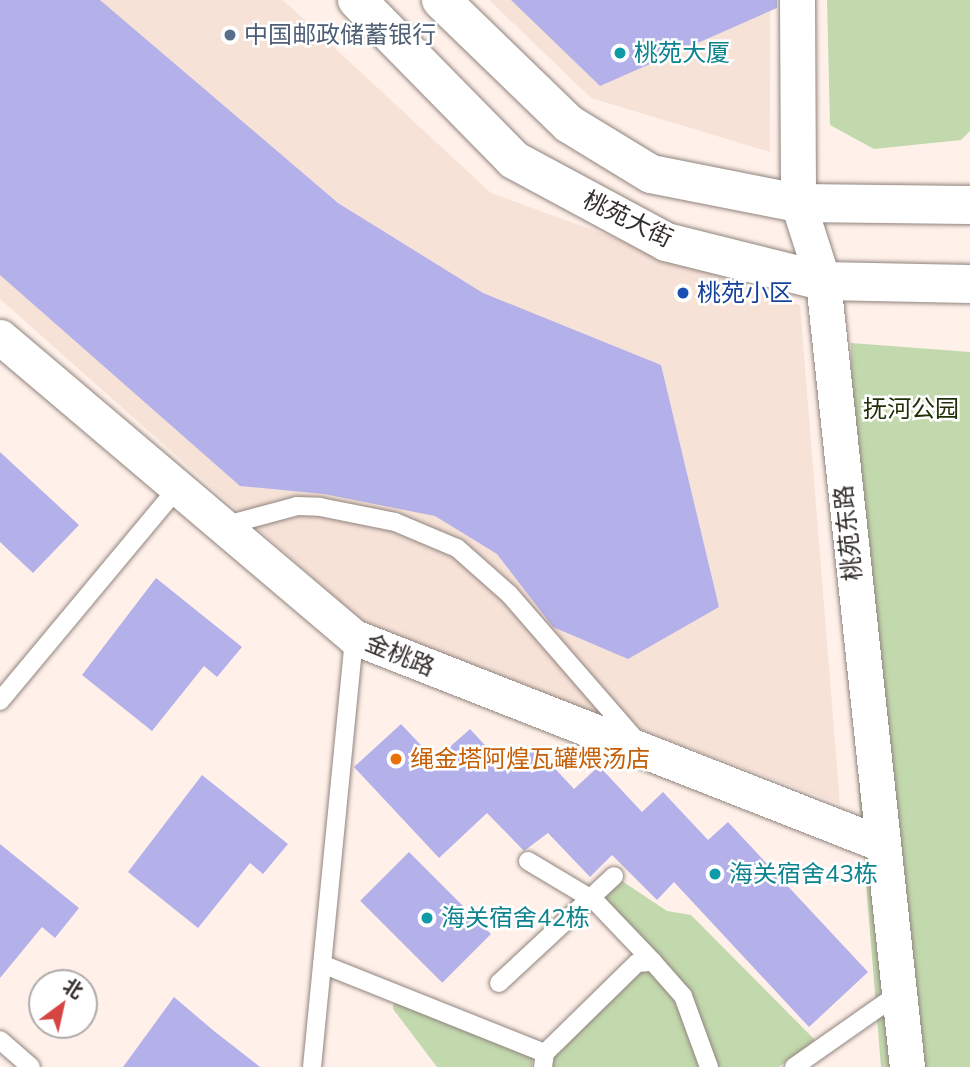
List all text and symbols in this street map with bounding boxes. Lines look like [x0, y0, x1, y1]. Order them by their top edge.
place label: 中国邮政储蓄银行 [244, 21, 436, 49]
marker: 中国邮政储蓄银行 [222, 27, 238, 43]
place label: 桃苑大厦 [634, 39, 730, 67]
marker: 桃苑大厦 [612, 45, 628, 61]
street label: 桃苑大街 [579, 185, 677, 253]
place label: 桃苑小区 [697, 279, 793, 307]
marker: 桃苑小区 [675, 285, 691, 301]
park label: 抚河公园 [863, 395, 959, 423]
street label: 桃苑东路 [829, 484, 867, 582]
street label: 金桃路 [361, 628, 439, 682]
place label: 绳金塔阿煌瓦罐煨汤店 [410, 745, 650, 773]
marker: 绳金塔阿煌瓦罐煨汤店 [388, 751, 404, 767]
place label: 海关宿舍43栋 [729, 860, 878, 888]
marker: 海关宿舍43栋 [707, 866, 723, 882]
place label: 海关宿舍42栋 [441, 904, 590, 932]
marker: 海关宿舍42栋 [419, 910, 435, 926]
north arrow [28, 969, 98, 1039]
text: 北 [59, 973, 88, 1003]

